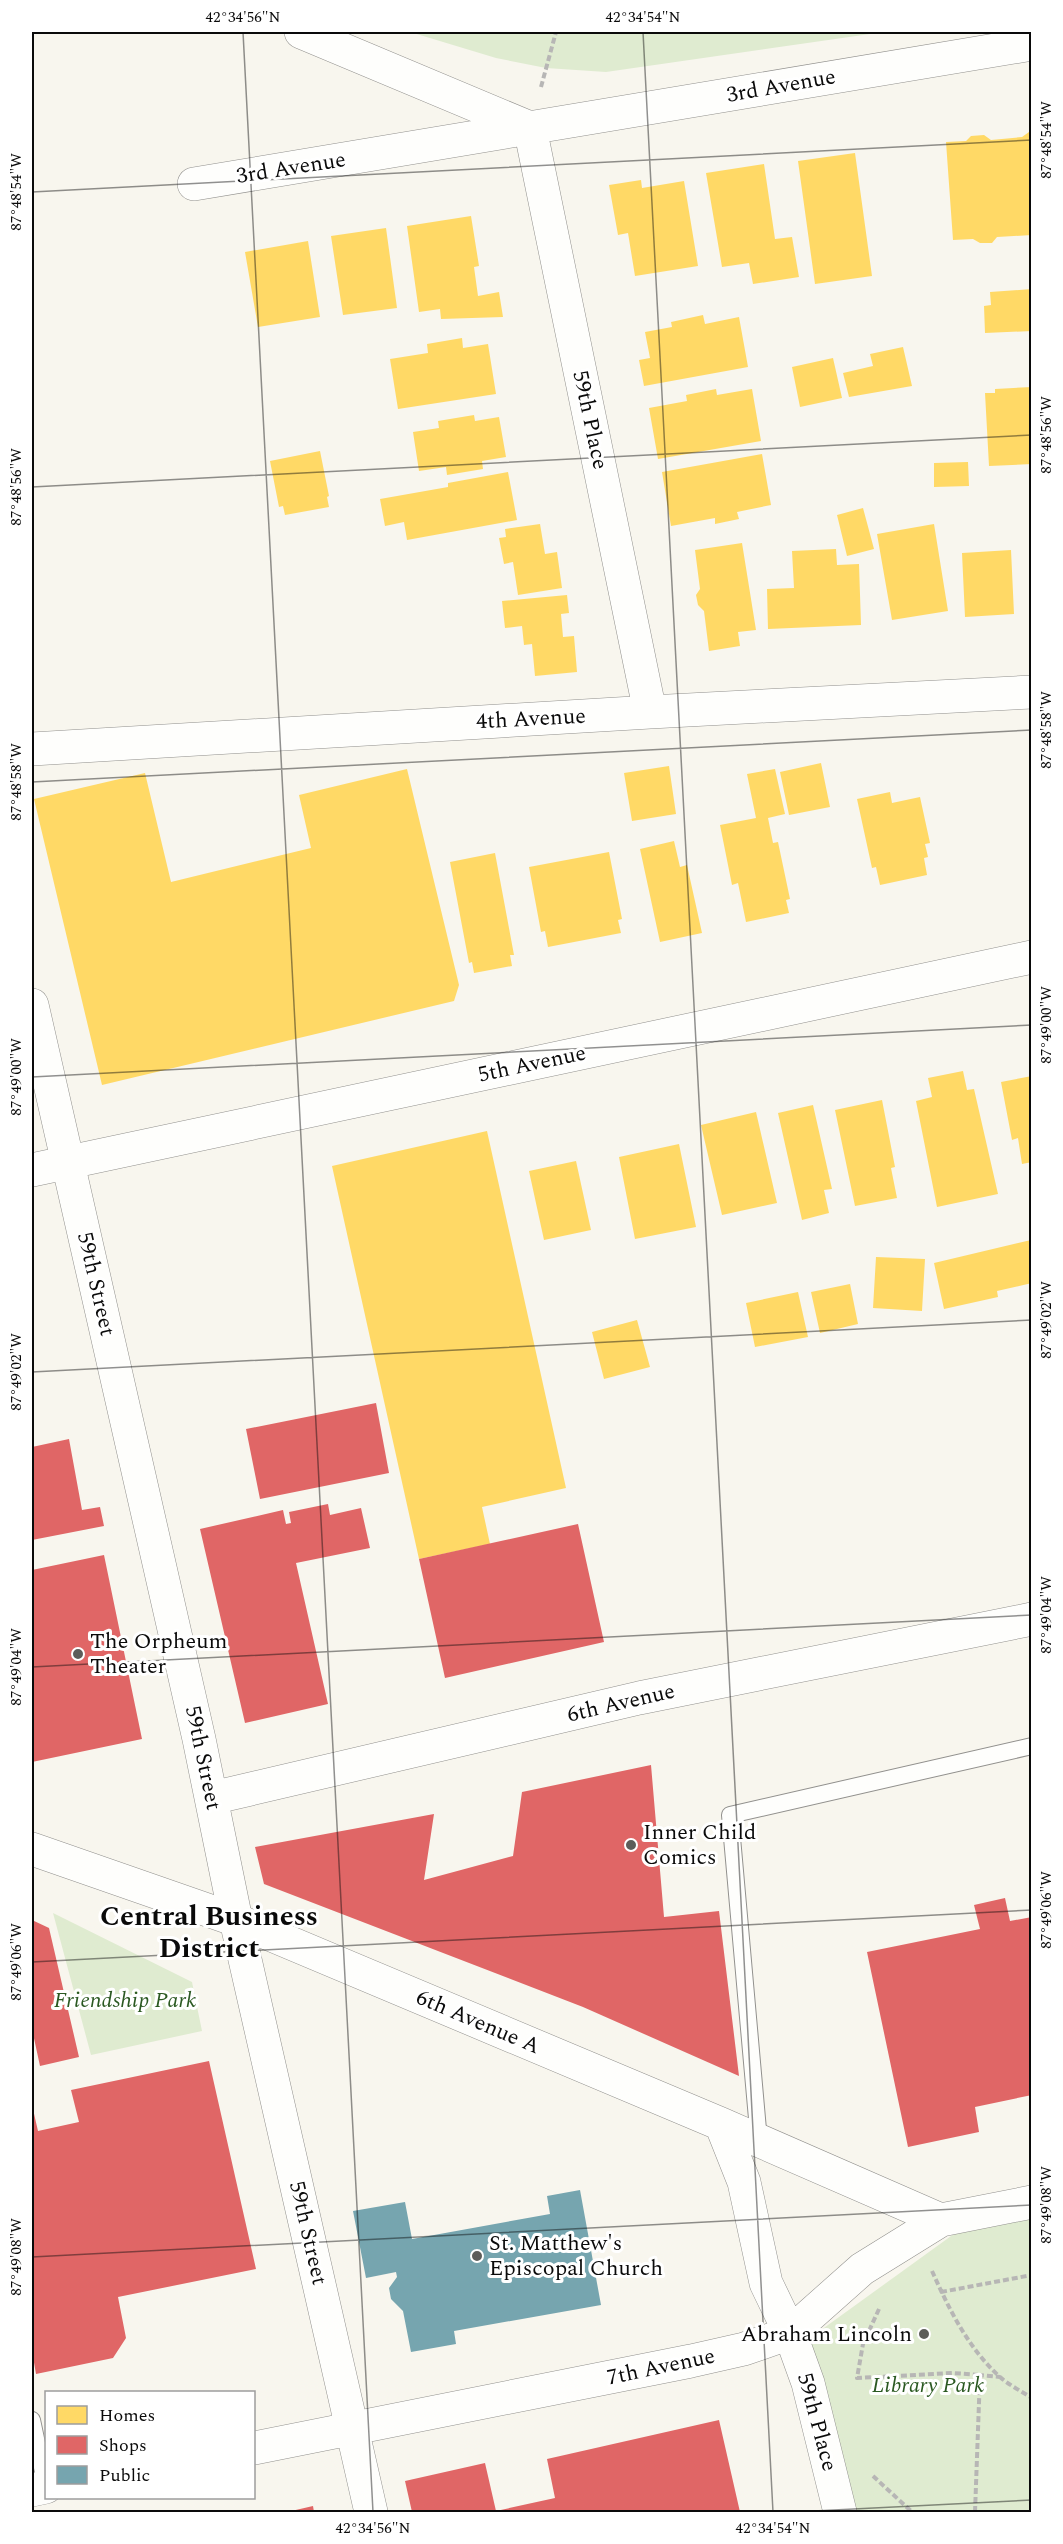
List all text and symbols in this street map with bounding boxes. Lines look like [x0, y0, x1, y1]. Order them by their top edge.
text: 42°34'56"N [206, 6, 281, 29]
text: 42°34'54"N [606, 6, 681, 29]
street label: 3rd Avenue [724, 60, 838, 112]
text: 87°48'54"W [1035, 101, 1058, 179]
street label: 3rd Avenue [234, 143, 348, 193]
text: 87°48'54"W [5, 153, 28, 231]
street label: 59th Place [563, 367, 617, 473]
text: 87°48'56"W [1035, 396, 1058, 474]
text: 87°48'56"W [5, 448, 28, 526]
text: 87°48'58"W [1035, 691, 1058, 769]
street label: 4th Avenue [475, 700, 587, 738]
text: 87°48'58"W [5, 743, 28, 821]
text: 87°49'00"W [1035, 986, 1058, 1064]
street label: 5th Avenue [475, 1036, 589, 1092]
text: 87°49'00"W [5, 1038, 28, 1116]
street label: 59th Street [68, 1229, 124, 1339]
text: 87°49'02"W [1035, 1281, 1058, 1359]
text: 87°49'02"W [5, 1333, 28, 1411]
text: 87°49'04"W [1035, 1576, 1058, 1654]
place label: The Orpheum Theater [90, 1625, 228, 1683]
text: 87°49'04"W [5, 1628, 28, 1706]
marker: The Orpheum Theater [71, 1647, 85, 1661]
street label: 6th Avenue [564, 1675, 678, 1731]
street label: 59th Street [176, 1703, 230, 1813]
place label: Inner Child Comics [643, 1816, 756, 1874]
marker: Inner Child Comics [624, 1838, 638, 1852]
text: 87°49'06"W [1035, 1871, 1058, 1949]
district label: Central Business District [100, 1895, 318, 1970]
text: 87°49'06"W [5, 1923, 28, 2001]
street label: 6th Avenue A [411, 1981, 545, 2063]
park label: Friendship Park [54, 1984, 196, 2017]
text: 87°49'08"W [1035, 2166, 1058, 2244]
street label: 59th Street [280, 2178, 336, 2288]
text: 87°49'08"W [5, 2218, 28, 2296]
place label: St. Matthew's Episcopal Church [489, 2227, 663, 2285]
marker: St. Matthew's Episcopal Church [470, 2249, 484, 2263]
place label: Abraham Lincoln [741, 2318, 912, 2351]
marker: Abraham Lincoln [917, 2327, 931, 2341]
street label: 7th Avenue [604, 2339, 718, 2395]
street label: 59th Place [788, 2369, 846, 2475]
park label: Library Park [872, 2369, 984, 2402]
legend [45, 2391, 255, 2499]
text: Homes [99, 2402, 155, 2429]
text: Shops [99, 2432, 147, 2459]
text: Public [99, 2462, 150, 2489]
text: 42°34'56"N [336, 2517, 411, 2540]
text: 42°34'54"N [736, 2517, 811, 2540]

